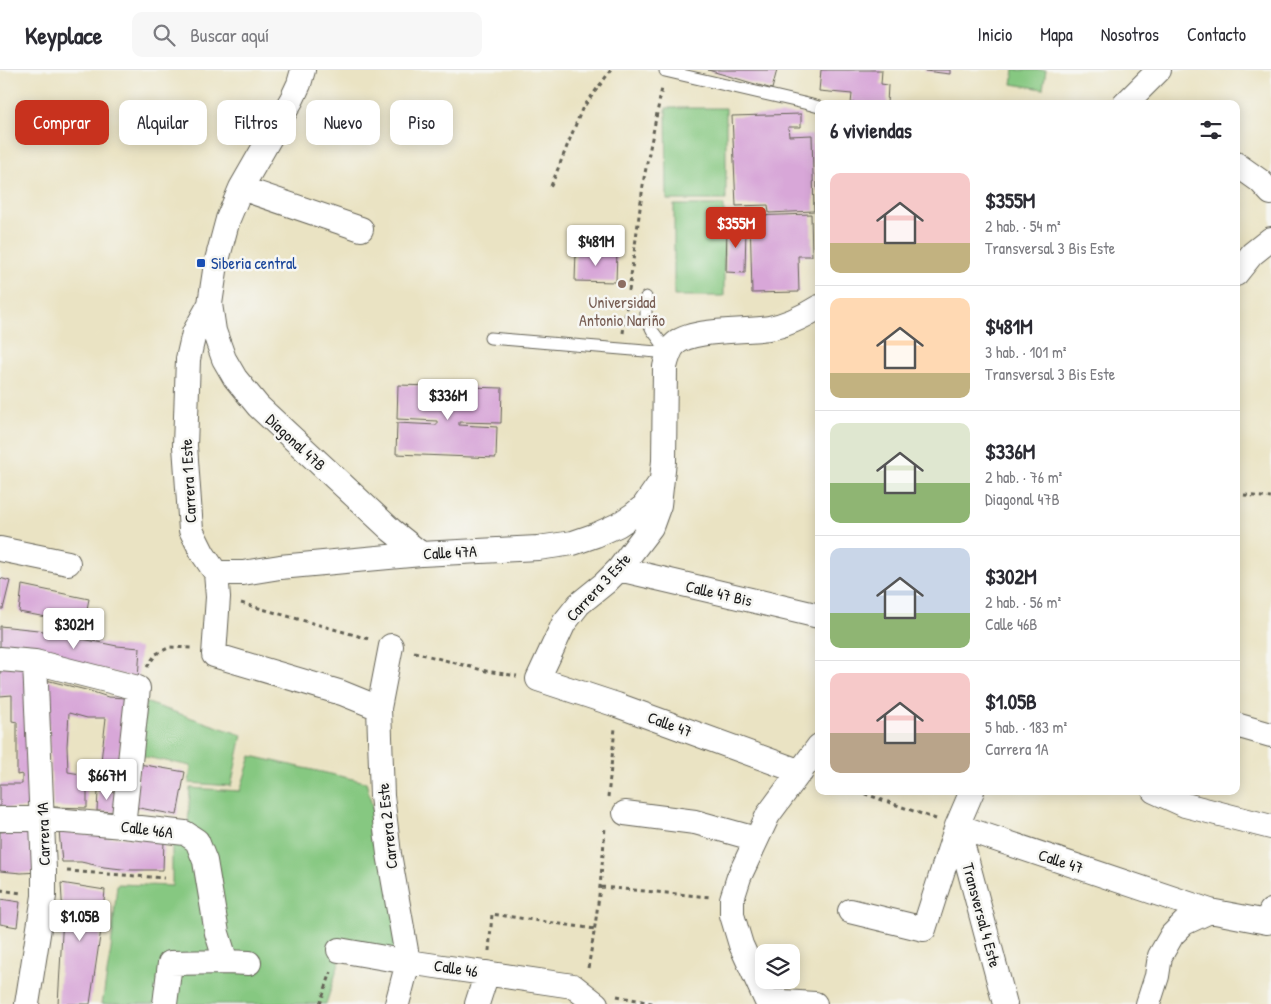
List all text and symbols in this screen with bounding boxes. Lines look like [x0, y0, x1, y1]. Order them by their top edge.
search box [132, 12, 482, 57]
text: Keyplace [25, 19, 102, 51]
icon: search [150, 21, 178, 49]
text: Buscar aquí [190, 22, 269, 48]
text: Inicio [978, 22, 1012, 47]
text: Mapa [1040, 22, 1073, 47]
text: Nosotros [1101, 22, 1159, 47]
text: Contacto [1187, 22, 1246, 47]
chip: Comprar [15, 100, 109, 145]
chip: Alquilar [119, 100, 207, 145]
chip: Filtros [217, 100, 296, 145]
chip: Nuevo [306, 100, 380, 145]
chip: Piso [390, 100, 453, 145]
text: 6 viviendas [830, 116, 912, 145]
icon: filters [1197, 116, 1225, 144]
text: $355M [985, 186, 1035, 215]
icon: home [870, 193, 930, 253]
pin: $355M [701, 206, 771, 249]
text: $355M [717, 212, 755, 234]
text: 2 hab. · 54 m² [985, 215, 1061, 237]
pin: $481M [561, 224, 631, 267]
text: $481M [578, 230, 614, 252]
text: Transversal 3 Bis Este [985, 237, 1115, 259]
place label: Siberia central [211, 252, 297, 274]
marker: Siberia central [195, 257, 207, 269]
marker: Universidad Antonio Nariño [616, 278, 628, 290]
place label: Universidad Antonio Nariño [579, 291, 666, 331]
text: $481M [985, 312, 1033, 341]
icon: home [870, 318, 930, 378]
text: 3 hab. · 101 m² [985, 341, 1066, 363]
text: Transversal 3 Bis Este [985, 363, 1115, 385]
pin: $336M [413, 378, 483, 421]
text: $336M [429, 384, 467, 406]
street label: Diagonal 47B [261, 409, 331, 475]
text: $336M [985, 437, 1035, 466]
street label: Carrera 1 Este [175, 438, 201, 524]
icon: home [870, 443, 930, 503]
text: 2 hab. · 76 m² [985, 466, 1062, 488]
text: Diagonal 47B [985, 488, 1060, 510]
street label: Calle 47A [423, 540, 478, 564]
street label: Carrera 3 Este [561, 548, 636, 626]
text: $302M [985, 562, 1037, 591]
icon: home [870, 568, 930, 628]
street label: Calle 47 Bis [684, 575, 754, 611]
text: 2 hab. · 56 m² [985, 591, 1061, 613]
pin: $302M [39, 608, 109, 650]
text: $302M [54, 613, 94, 635]
text: Calle 46B [985, 613, 1037, 635]
text: $1.05B [985, 687, 1037, 716]
icon: home [870, 693, 930, 753]
street label: Calle 47 [645, 706, 695, 742]
text: 5 hab. · 183 m² [985, 716, 1067, 738]
text: Carrera 1A [985, 738, 1048, 760]
pin: $667M [72, 758, 142, 801]
text: $667M [88, 764, 126, 786]
street label: Carrera 2 Este [371, 781, 402, 870]
street label: Carrera 1A [31, 802, 55, 866]
street label: Calle 46A [120, 815, 174, 843]
street label: Calle 47 [1036, 843, 1086, 879]
street label: Transversal 4 Este [957, 860, 1007, 970]
pin: $1.05B [39, 900, 121, 942]
text: $1.05B [60, 905, 100, 927]
map controls [755, 944, 800, 989]
button: layers [755, 944, 800, 989]
street label: Calle 46 [432, 954, 480, 982]

